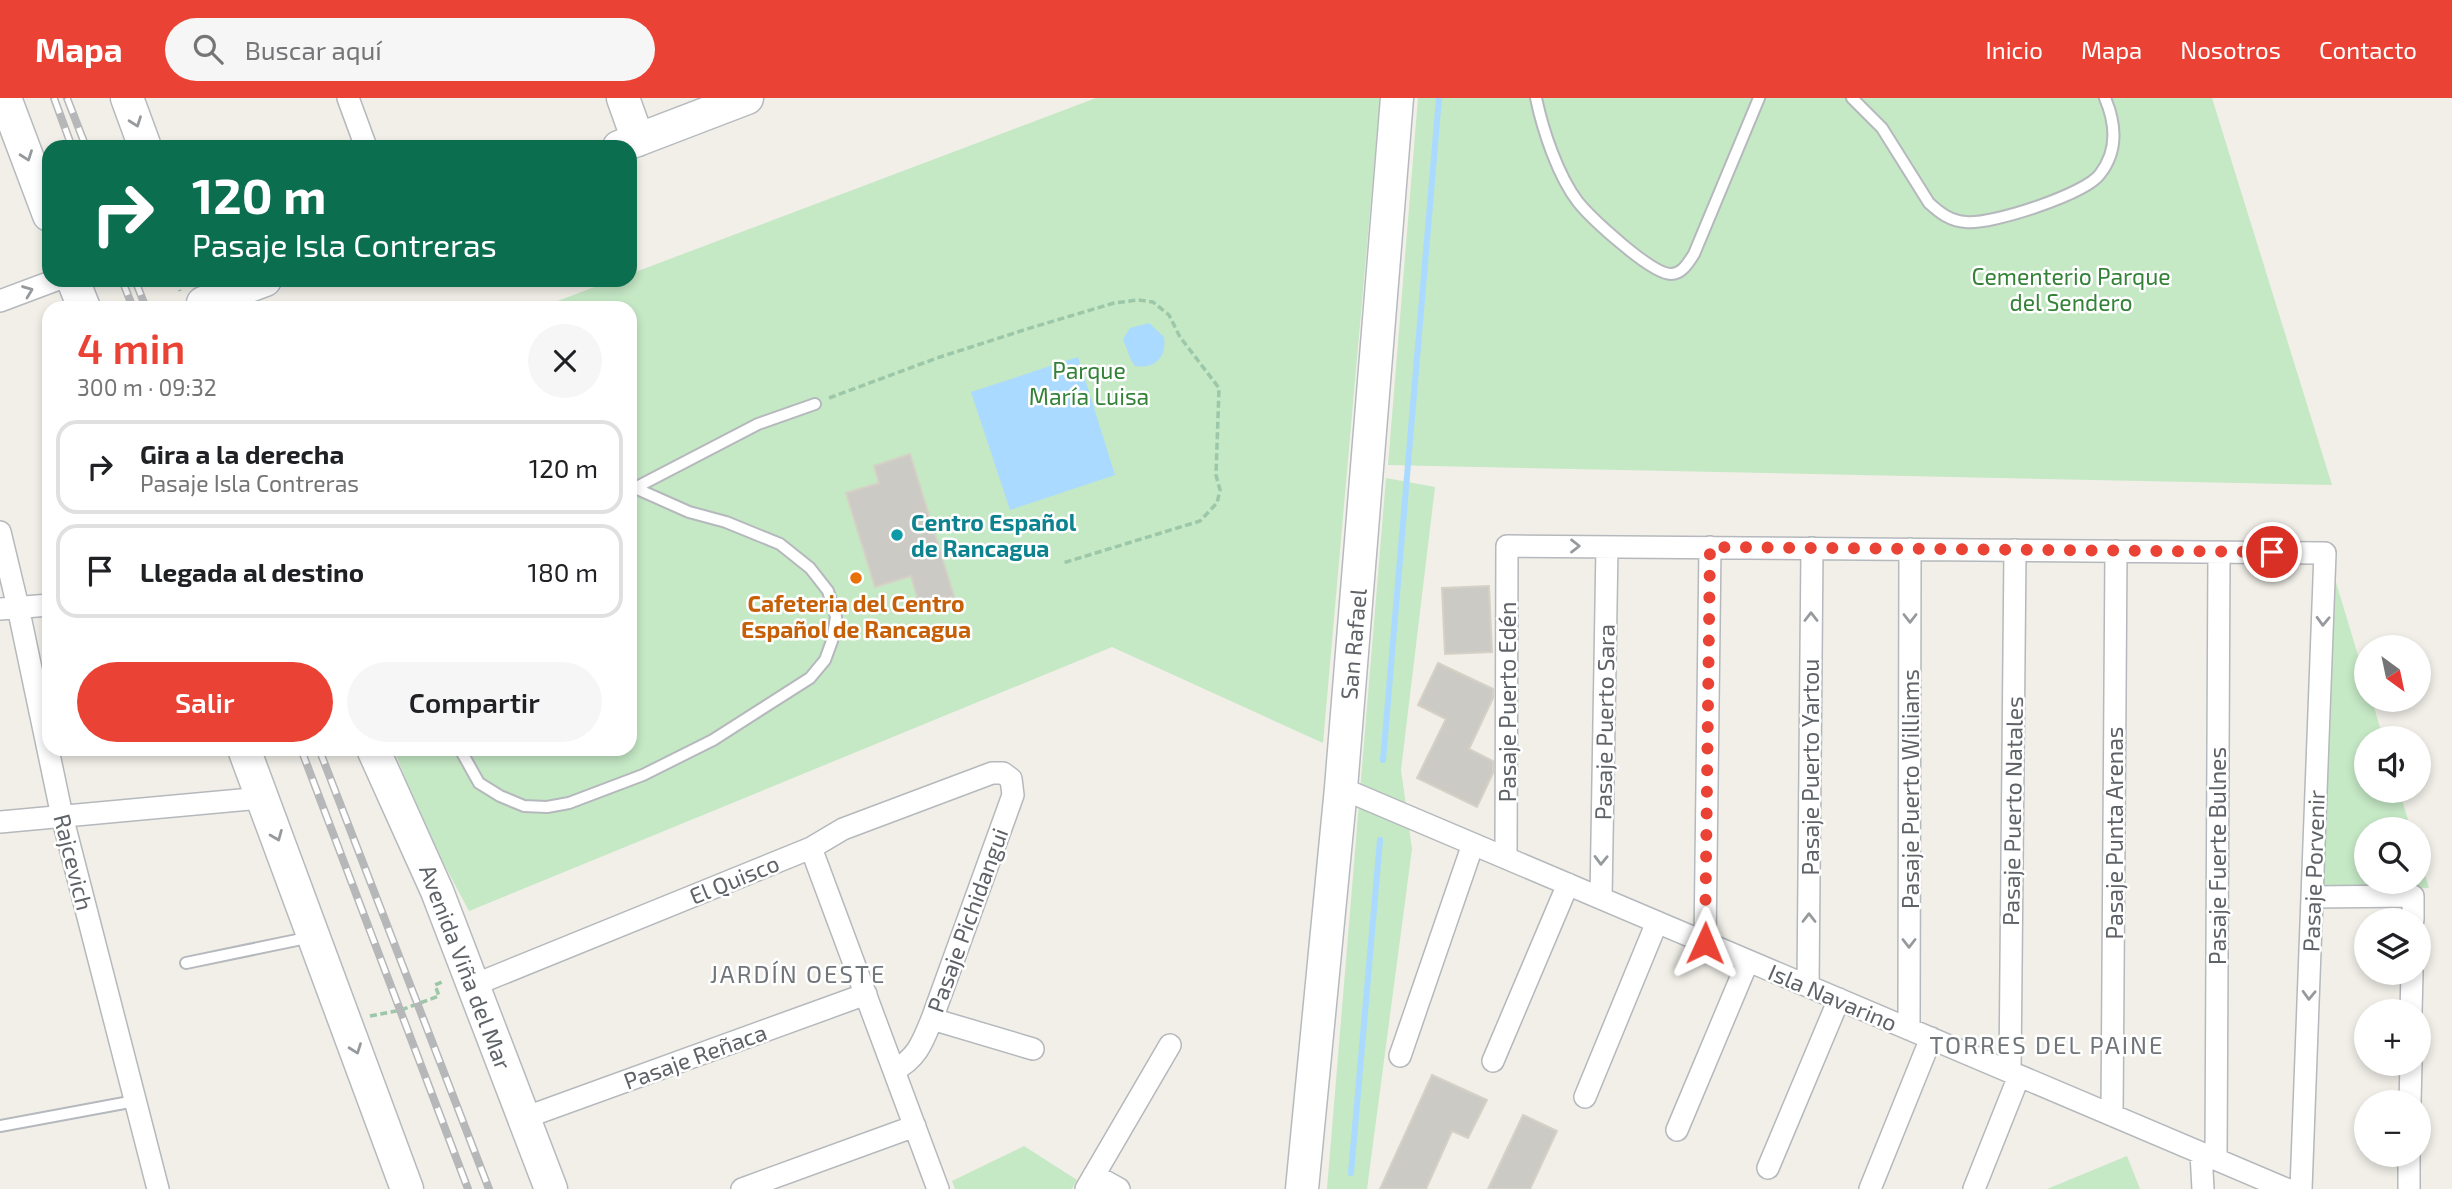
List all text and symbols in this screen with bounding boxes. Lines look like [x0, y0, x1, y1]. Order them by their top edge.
search box [165, 18, 655, 81]
text: Mapa [35, 29, 123, 69]
icon: search [189, 30, 227, 68]
text: Buscar aquí [245, 34, 382, 65]
text: Inicio [1985, 35, 2043, 64]
text: Mapa [2081, 35, 2142, 64]
text: Nosotros [2180, 35, 2281, 64]
text: Contacto [2319, 35, 2417, 64]
one-way arrow [128, 116, 142, 128]
one-way arrow [19, 150, 33, 162]
text: 120 m [192, 165, 326, 224]
icon: right [77, 168, 168, 259]
text: Pasaje Isla Contreras [192, 225, 497, 263]
park label: Cementerio Parque del Sendero [1971, 262, 2171, 316]
one-way arrow [21, 285, 33, 299]
text: 4 min [77, 322, 186, 372]
button: close [528, 324, 602, 398]
park label: Parque María Luisa [1029, 356, 1149, 410]
text: 300 m · 09:32 [77, 373, 217, 401]
text: Gira a la derecha [140, 438, 344, 469]
icon: right [81, 448, 119, 486]
text: 120 m [529, 452, 598, 483]
text: Pasaje Isla Contreras [140, 469, 359, 497]
place label: Centro Español de Rancagua [911, 508, 1077, 562]
pin [2242, 522, 2302, 582]
marker: Centro Español de Rancagua [889, 527, 905, 543]
icon: arrive [2253, 533, 2291, 571]
one-way arrow [1571, 538, 1581, 554]
icon: arrive [81, 552, 119, 590]
text: Llegada al destino [140, 556, 364, 587]
text: 180 m [528, 556, 598, 587]
marker: Cafeteria del Centro Español de Rancagua [848, 570, 864, 586]
street label: San Rafael [1334, 587, 1372, 701]
place label: Cafeteria del Centro Español de Rancagua [741, 589, 971, 643]
street label: Pasaje Puerto Edén [1493, 602, 1521, 802]
one-way arrow [1803, 612, 1819, 622]
one-way arrow [1902, 613, 1918, 623]
one-way arrow [2315, 616, 2330, 627]
street label: Pasaje Puerto Sara [1588, 624, 1620, 820]
north arrow [2354, 635, 2431, 712]
map controls [2354, 635, 2431, 1167]
street label: Pasaje Puerto Yartou [1796, 659, 1824, 875]
button: Salir [77, 662, 333, 742]
button: Compartir [347, 662, 602, 742]
street label: Pasaje Puerto Williams [1896, 669, 1924, 909]
street label: Pasaje Puerto Natales [1996, 696, 2028, 926]
button: sound [2354, 726, 2431, 803]
street label: Pasaje Punta Arenas [2100, 727, 2128, 939]
street label: Pasaje Fuerte Bulnes [2203, 747, 2231, 965]
street label: Pasaje Porvenir [2296, 790, 2330, 952]
street label: Rajcevich [49, 811, 99, 913]
button: search [2354, 817, 2431, 894]
street label: Pasaje Pichidangui [921, 824, 1013, 1016]
one-way arrow [268, 829, 282, 841]
street label: El Quisco [685, 848, 783, 910]
one-way arrow [1594, 855, 1609, 866]
street label: Avenida Viña del Mar [414, 860, 518, 1074]
position arrow [1668, 906, 1742, 980]
button: layers [2354, 908, 2431, 985]
one-way arrow [1801, 912, 1816, 923]
one-way arrow [1901, 938, 1917, 949]
street label: Isla Navarino [1764, 957, 1902, 1037]
district label: JARDÍN OESTE [710, 959, 886, 988]
one-way arrow [2301, 990, 2316, 1001]
button: + [2354, 999, 2431, 1076]
street label: Pasaje Reñaca [620, 1017, 770, 1095]
district label: TORRES DEL PAINE [1930, 1030, 2164, 1059]
one-way arrow [348, 1043, 362, 1055]
button: − [2354, 1090, 2431, 1167]

